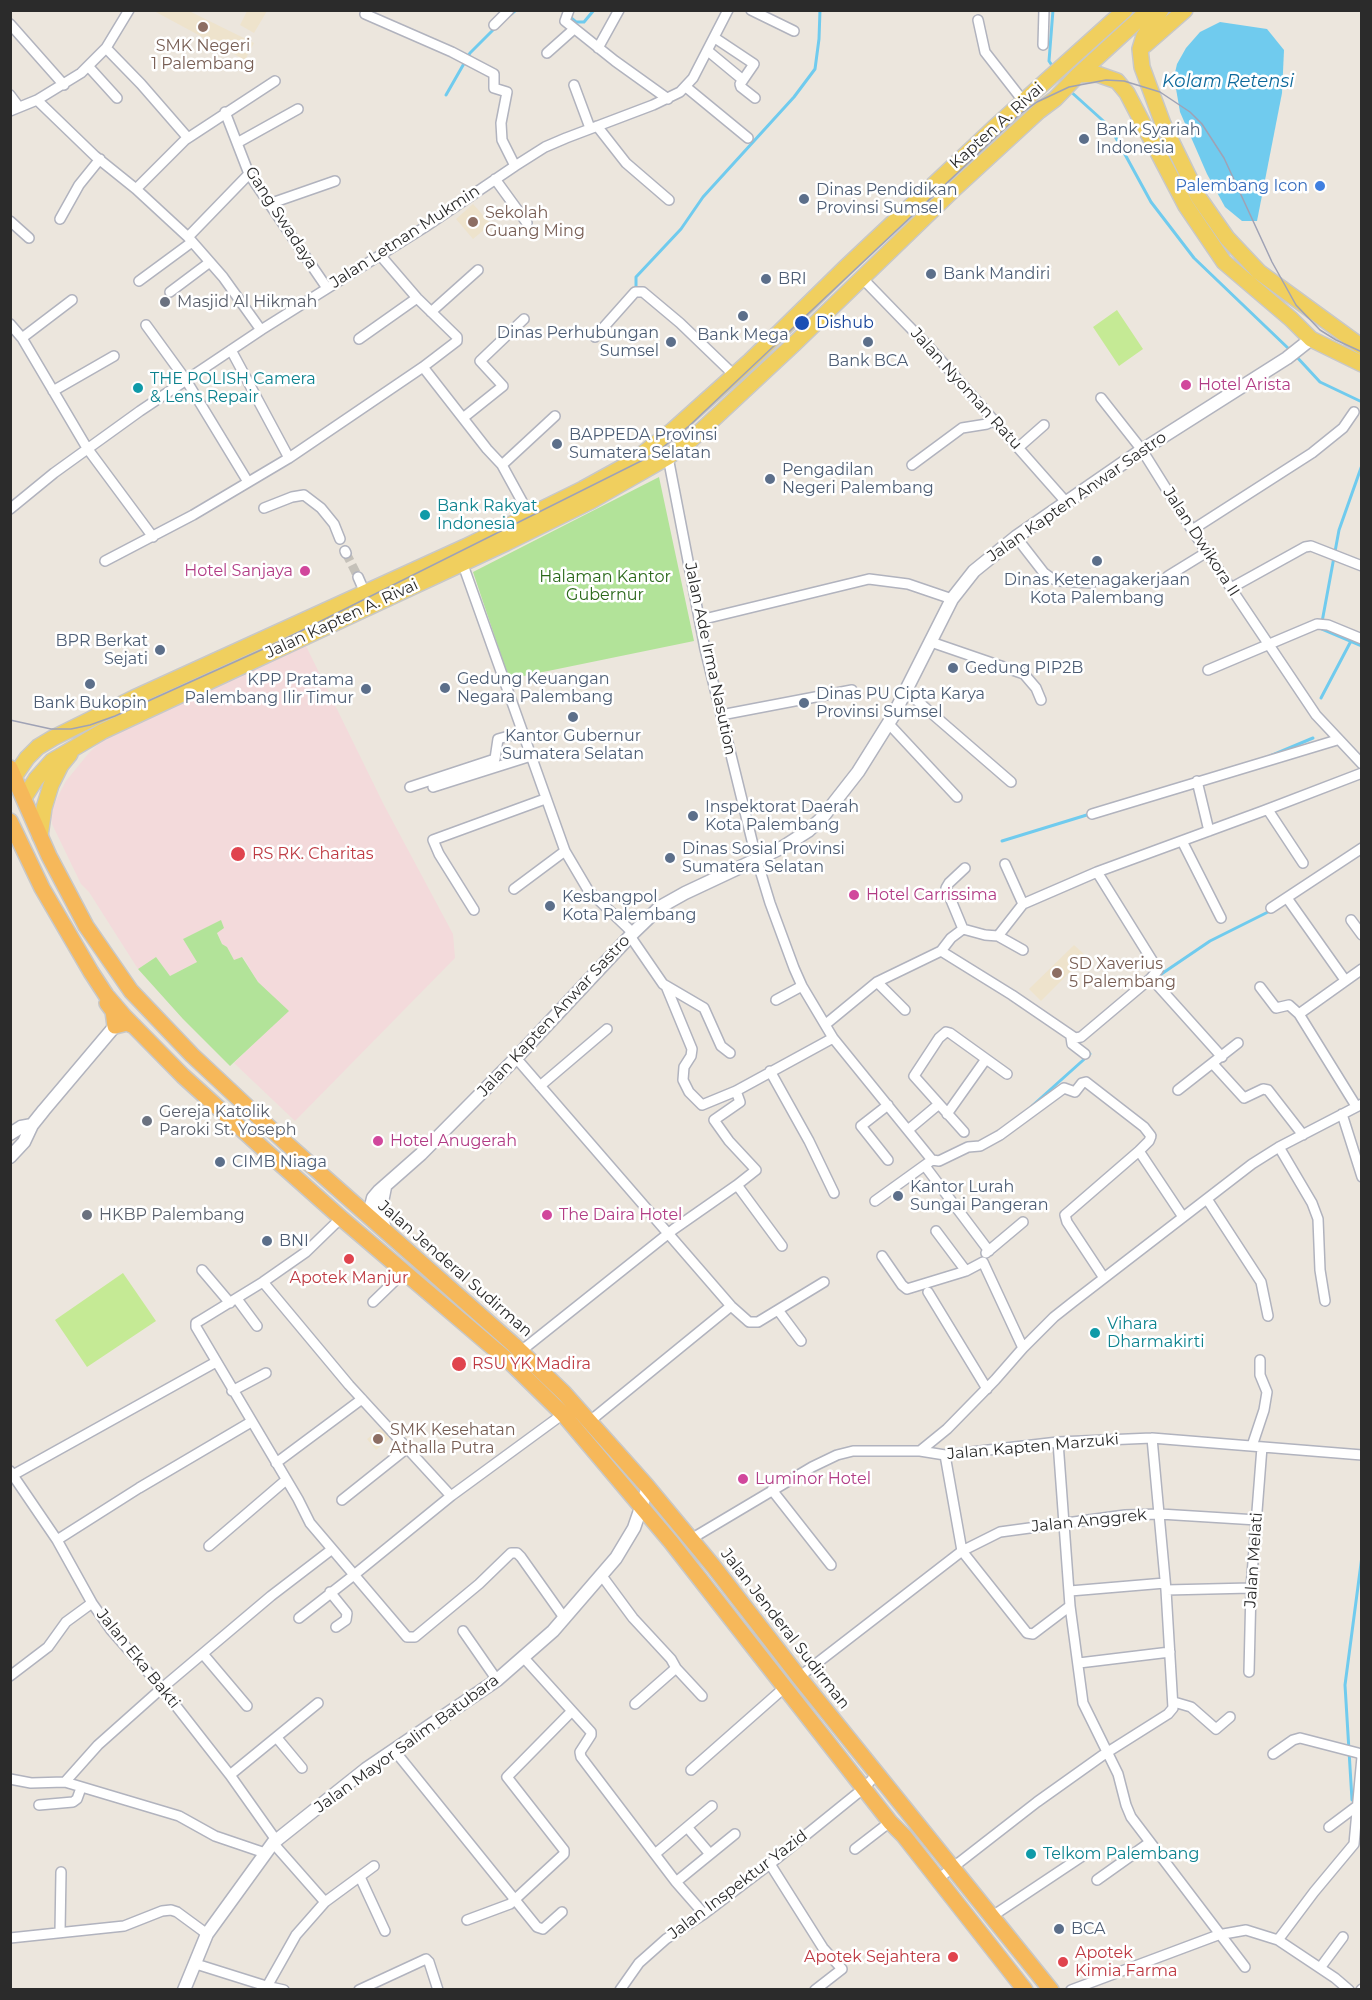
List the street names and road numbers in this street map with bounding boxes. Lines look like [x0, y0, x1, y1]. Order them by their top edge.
street label: Kapten A. Rivai [946, 79, 1048, 173]
street label: Gang Swadaya [241, 163, 321, 273]
street label: Jalan Letnan Mukmin [327, 181, 483, 293]
street label: Jalan Nyoman Ratu [906, 324, 1026, 454]
street label: Jalan Kapten Anwar Sastro [984, 428, 1170, 566]
street label: Jalan Dwikora II [1159, 484, 1243, 600]
street label: Jalan Ade Irma Nasution [680, 561, 740, 757]
street label: Jalan Kapten A. Rivai [263, 575, 421, 663]
street label: Jalan Kapten Anwar Sastro [474, 931, 634, 1101]
street label: Jalan Jenderal Sudirman [374, 1197, 536, 1341]
street label: Jalan Kapten Marzuki [946, 1430, 1120, 1464]
street label: Jalan Anggrek [1030, 1505, 1148, 1537]
street label: Jalan Melati [1241, 1512, 1267, 1608]
street label: Jalan Jenderal Sudirman [716, 1545, 854, 1713]
street label: Jalan Eka Bakti [92, 1606, 184, 1712]
street label: Jalan Mayor Salim Batubara [311, 1671, 503, 1817]
street label: Jalan Inspektur Yazid [665, 1826, 811, 1944]

